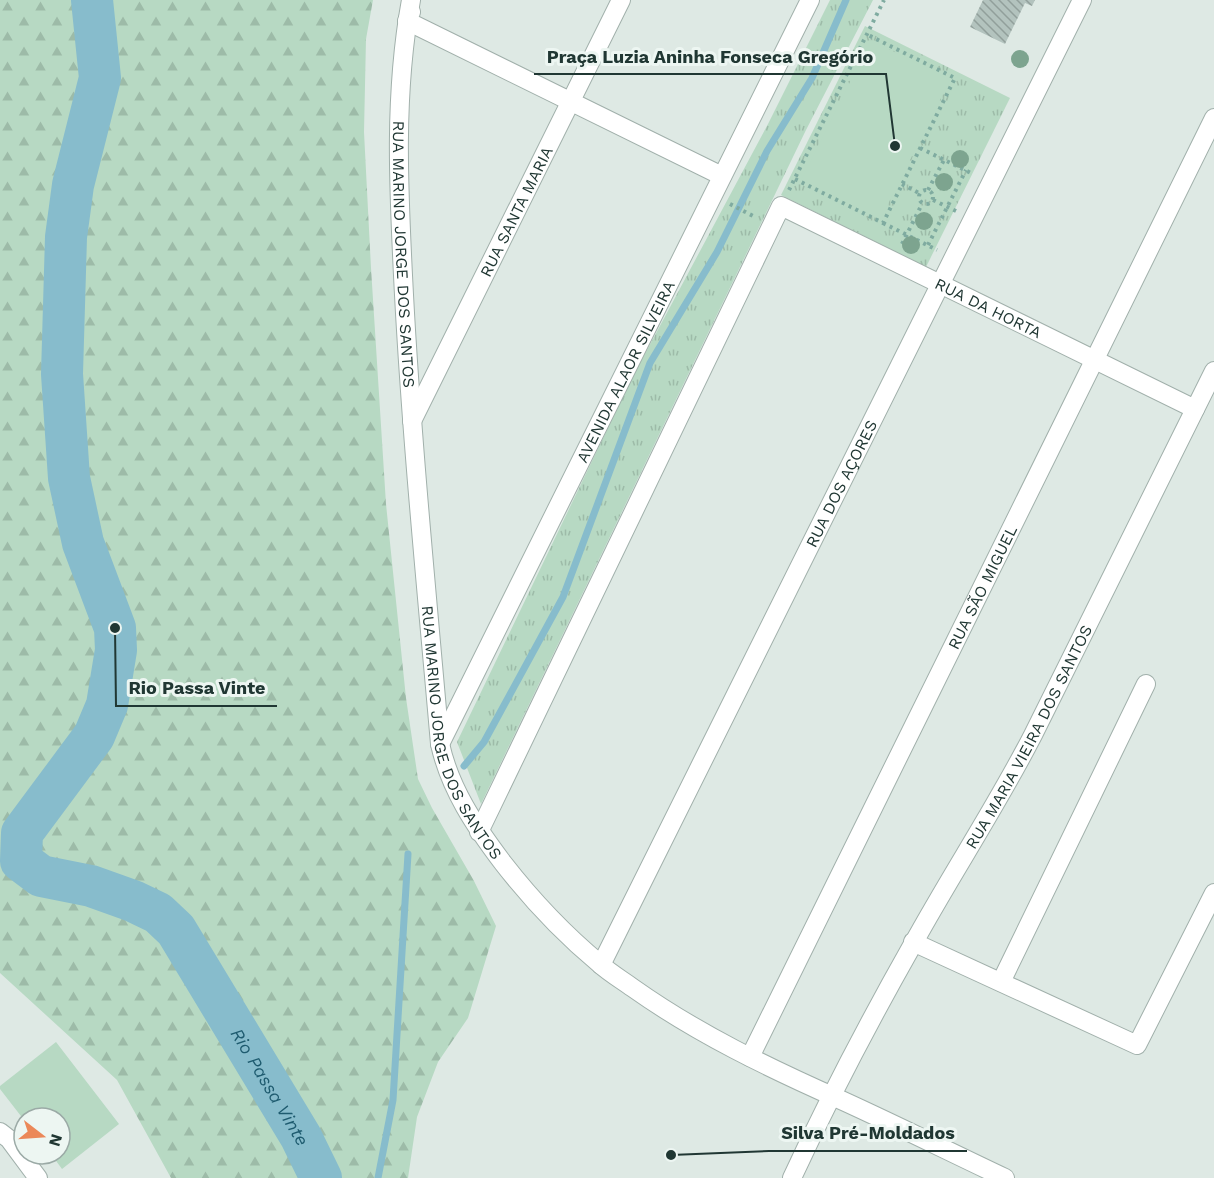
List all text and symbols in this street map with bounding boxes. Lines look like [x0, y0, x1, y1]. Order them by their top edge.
callout: Praça Luzia Aninha Fonseca Gregório [534, 38, 886, 74]
text: Praça Luzia Aninha Fonseca Gregório [547, 46, 874, 67]
street label: RUA MARINO JORGE DOS SANTOS [389, 120, 419, 388]
street label: RUA SANTA MARIA [476, 143, 557, 280]
street label: RUA DA HORTA [932, 274, 1045, 342]
street label: AVENIDA ALAOR SILVEIRA [572, 277, 679, 466]
street label: RUA DOS AÇORES [801, 417, 881, 550]
street label: RUA SÃO MIGUEL [944, 522, 1021, 652]
street label: RUA MARINO JORGE DOS SANTOS [418, 605, 506, 863]
street label: RUA MARIA VIEIRA DOS SANTOS [961, 622, 1096, 852]
callout: Rio Passa Vinte [116, 670, 277, 706]
text: Rio Passa Vinte [129, 677, 266, 698]
water label: Rio Passa Vinte [227, 1024, 314, 1149]
north arrow [12, 1106, 72, 1166]
callout: Silva Pré-Moldados [769, 1115, 967, 1151]
text: Silva Pré-Moldados [781, 1122, 955, 1143]
text: N [45, 1132, 67, 1149]

